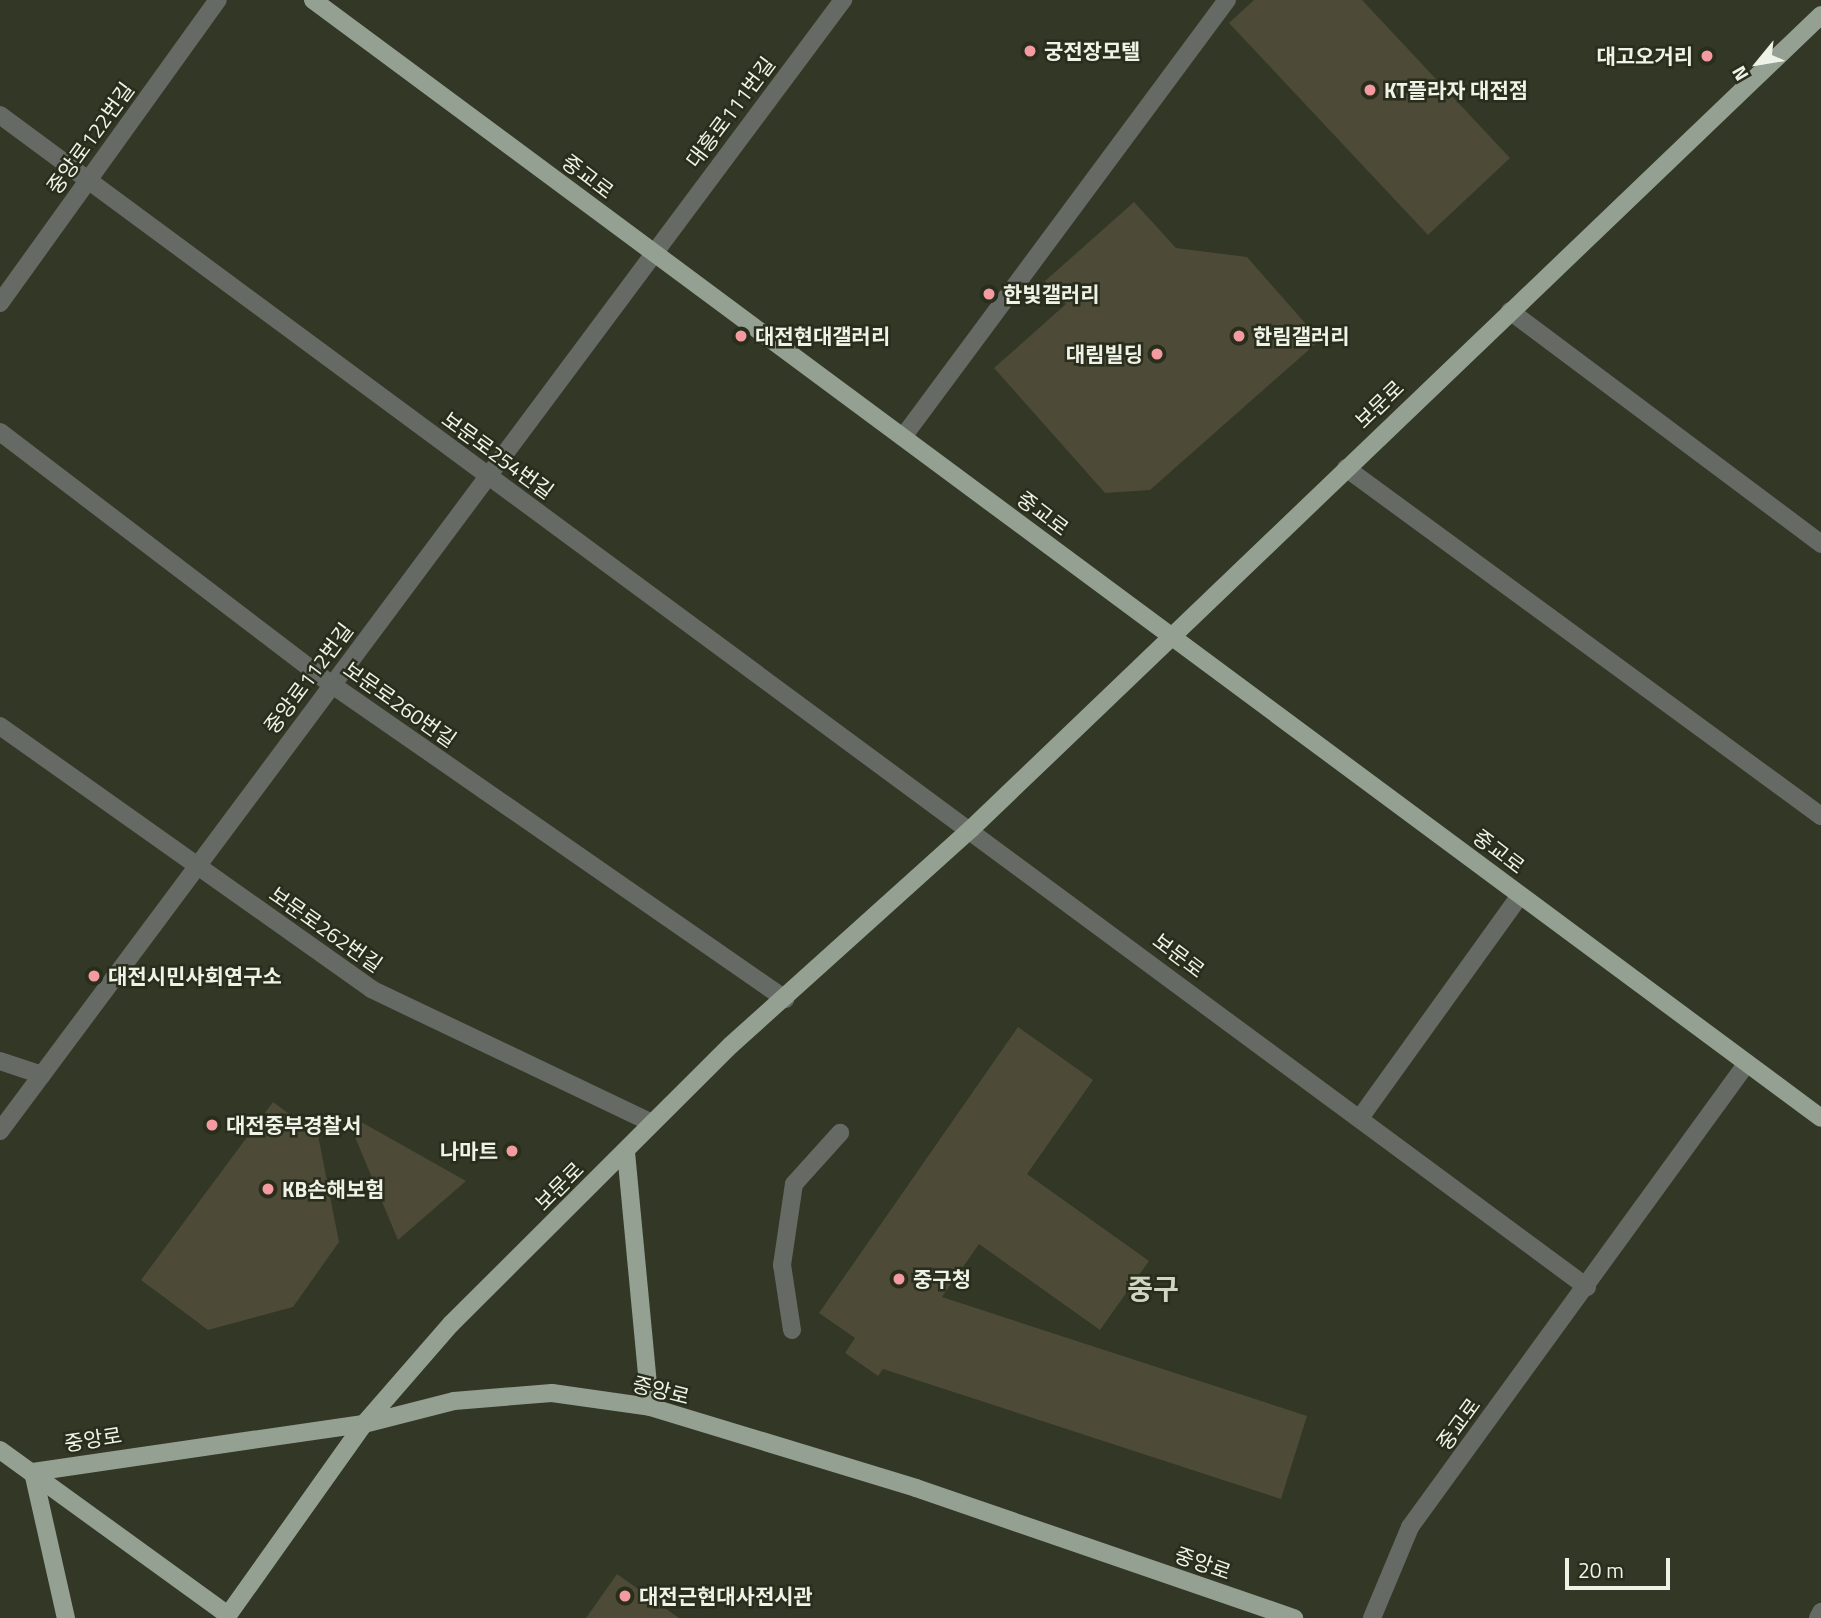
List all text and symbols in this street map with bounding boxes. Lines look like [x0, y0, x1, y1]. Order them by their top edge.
north arrow [1723, 28, 1793, 98]
place label: 궁전장모텔 [1044, 38, 1141, 64]
marker: 궁전장모텔 [1022, 43, 1038, 59]
place label: 대고오거리 [1596, 43, 1693, 69]
marker: 대고오거리 [1699, 48, 1715, 64]
street label: 대흥로111번길 [680, 52, 780, 172]
text: N [1724, 61, 1755, 87]
street label: 중앙로122번길 [41, 77, 139, 199]
place label: KT플라자 대전점 [1384, 77, 1528, 103]
marker: KT플라자 대전점 [1362, 82, 1378, 98]
street label: 중교로 [557, 148, 619, 204]
place label: 한빛갤러리 [1003, 281, 1100, 307]
marker: 한빛갤러리 [981, 286, 997, 302]
place label: 대전현대갤러리 [755, 323, 890, 349]
place label: 한림갤러리 [1253, 323, 1350, 349]
marker: 대전현대갤러리 [733, 328, 749, 344]
marker: 한림갤러리 [1231, 328, 1247, 344]
place label: 대림빌딩 [1066, 341, 1143, 367]
marker: 대림빌딩 [1149, 346, 1165, 362]
street label: 보문로 [1349, 375, 1409, 433]
street label: 보문로254번길 [437, 406, 559, 504]
street label: 중교로 [1012, 485, 1074, 541]
street label: 중앙로112번길 [258, 618, 358, 738]
street label: 보문로260번길 [339, 656, 461, 752]
street label: 중교로 [1468, 823, 1530, 879]
street label: 보문로262번길 [265, 881, 387, 977]
street label: 보문로 [1148, 927, 1210, 983]
place label: 대전시민사회연구소 [108, 963, 282, 989]
marker: 대전시민사회연구소 [86, 968, 102, 984]
place label: 대전중부경찰서 [226, 1112, 361, 1138]
marker: 대전중부경찰서 [204, 1117, 220, 1133]
place label: 나마트 [440, 1138, 498, 1164]
marker: 나마트 [504, 1143, 520, 1159]
street label: 보문로 [530, 1157, 588, 1215]
place label: KB손해보험 [282, 1176, 385, 1202]
marker: KB손해보험 [260, 1181, 276, 1197]
place label: 중구청 [913, 1266, 971, 1292]
marker: 중구청 [891, 1271, 907, 1287]
district label: 중구 [1127, 1272, 1179, 1306]
street label: 중앙로 [630, 1371, 692, 1409]
street label: 중교로 [1431, 1393, 1485, 1455]
street label: 중앙로 [62, 1422, 124, 1456]
street label: 중앙로 [1171, 1542, 1235, 1584]
scale bar [1569, 1544, 1674, 1588]
text: 20 m [1578, 1554, 1624, 1586]
place label: 대전근현대사전시관 [639, 1583, 813, 1609]
marker: 대전근현대사전시관 [617, 1588, 633, 1604]

